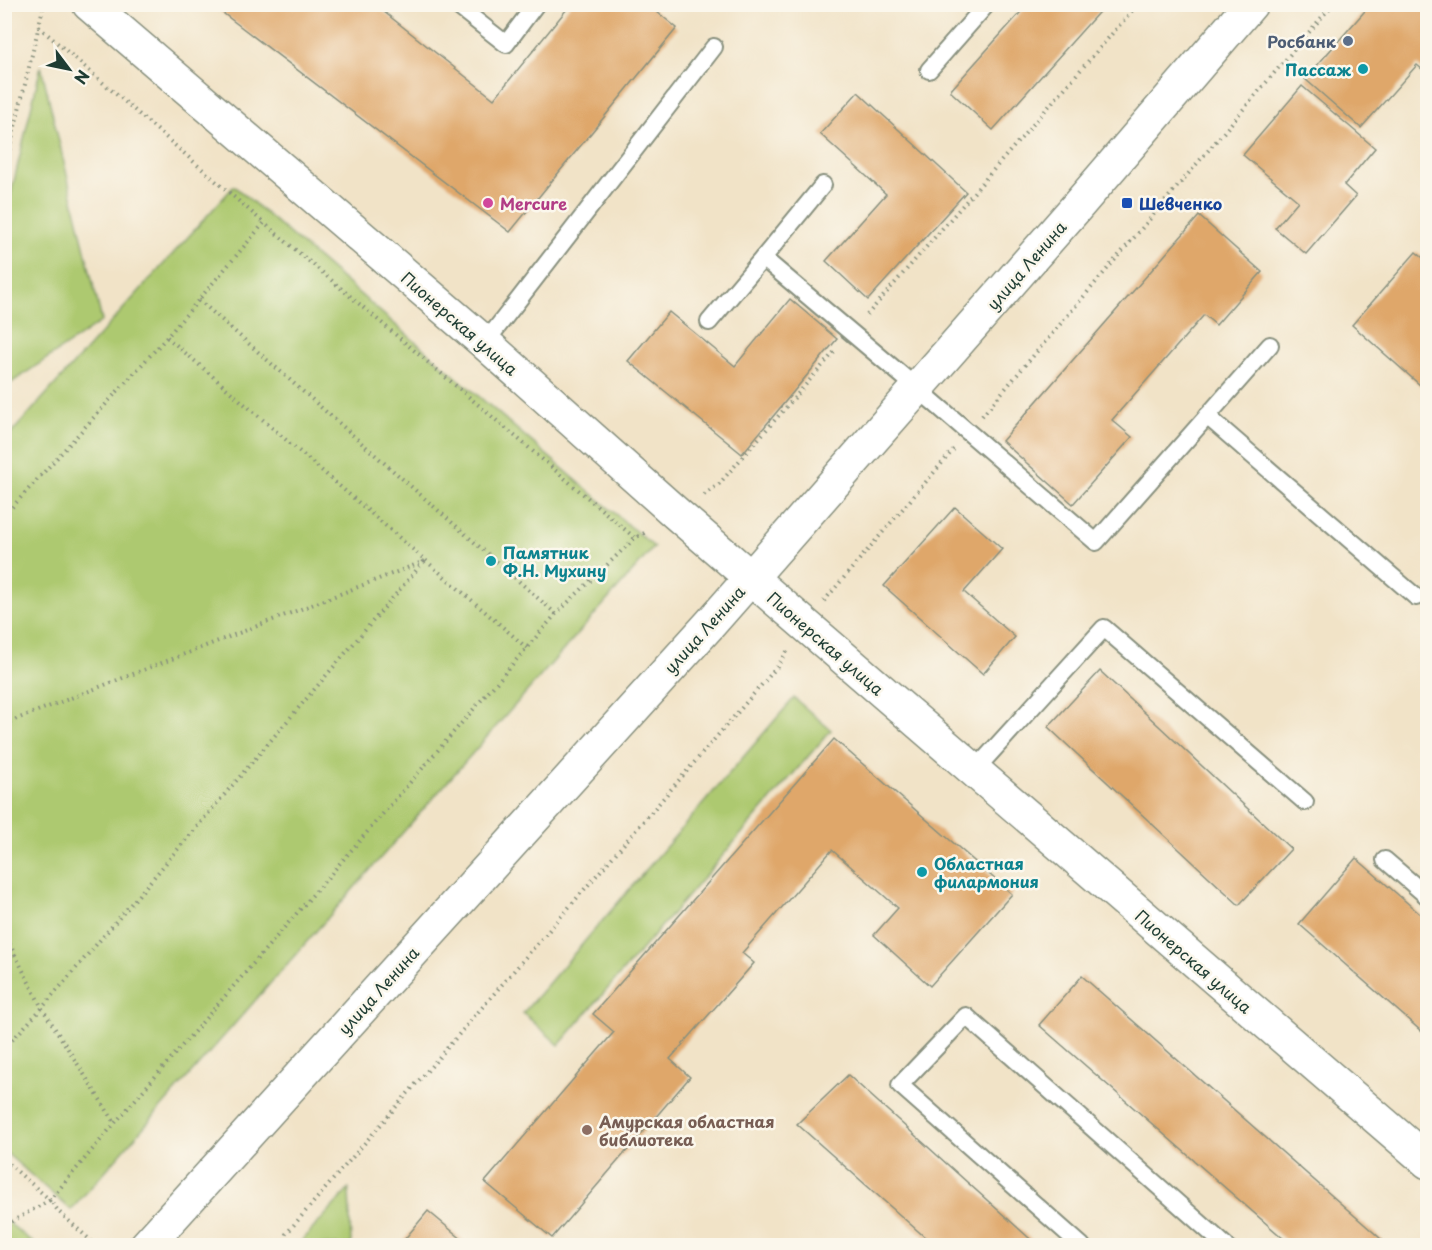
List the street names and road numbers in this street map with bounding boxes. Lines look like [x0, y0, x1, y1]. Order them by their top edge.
street label: улица Ленина [981, 215, 1071, 315]
street label: Пионерская улица [397, 266, 523, 380]
street label: улица Ленина [658, 580, 750, 678]
street label: Пионерская улица [763, 586, 889, 700]
street label: Пионерская улица [1131, 904, 1257, 1018]
street label: улица Ленина [332, 941, 424, 1039]

